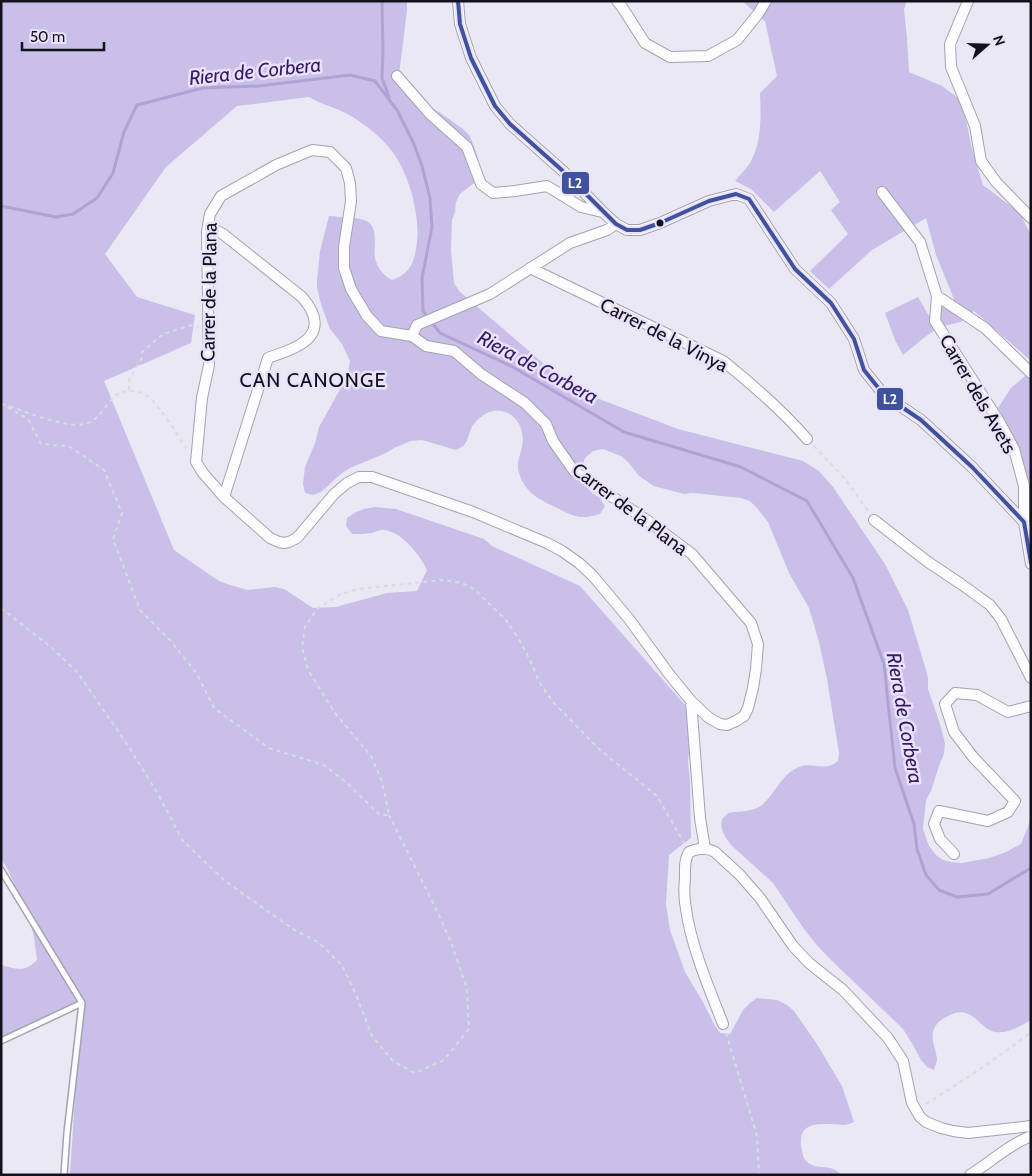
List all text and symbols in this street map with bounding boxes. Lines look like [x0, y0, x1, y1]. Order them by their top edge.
scale bar [22, 20, 105, 52]
north arrow [962, 20, 1012, 70]
text: 50 m [30, 28, 65, 46]
text: N [989, 33, 1009, 48]
water label: Riera de Corbera [188, 52, 322, 90]
line badge: L2 [561, 171, 590, 195]
text: L2 [568, 174, 582, 192]
unlabelled marker [655, 218, 665, 228]
street label: Carrer de la Plana [196, 222, 222, 362]
street label: Carrer de la Vinya [596, 293, 732, 377]
water label: Riera de Corbera [474, 325, 602, 409]
street label: Carrer dels Avets [935, 330, 1021, 458]
district label: CAN CANONGE [240, 368, 386, 392]
line badge: L2 [876, 387, 904, 411]
text: L2 [883, 390, 897, 408]
street label: Carrer de la Plana [568, 458, 692, 560]
water label: Riera de Corbera [882, 650, 928, 786]

